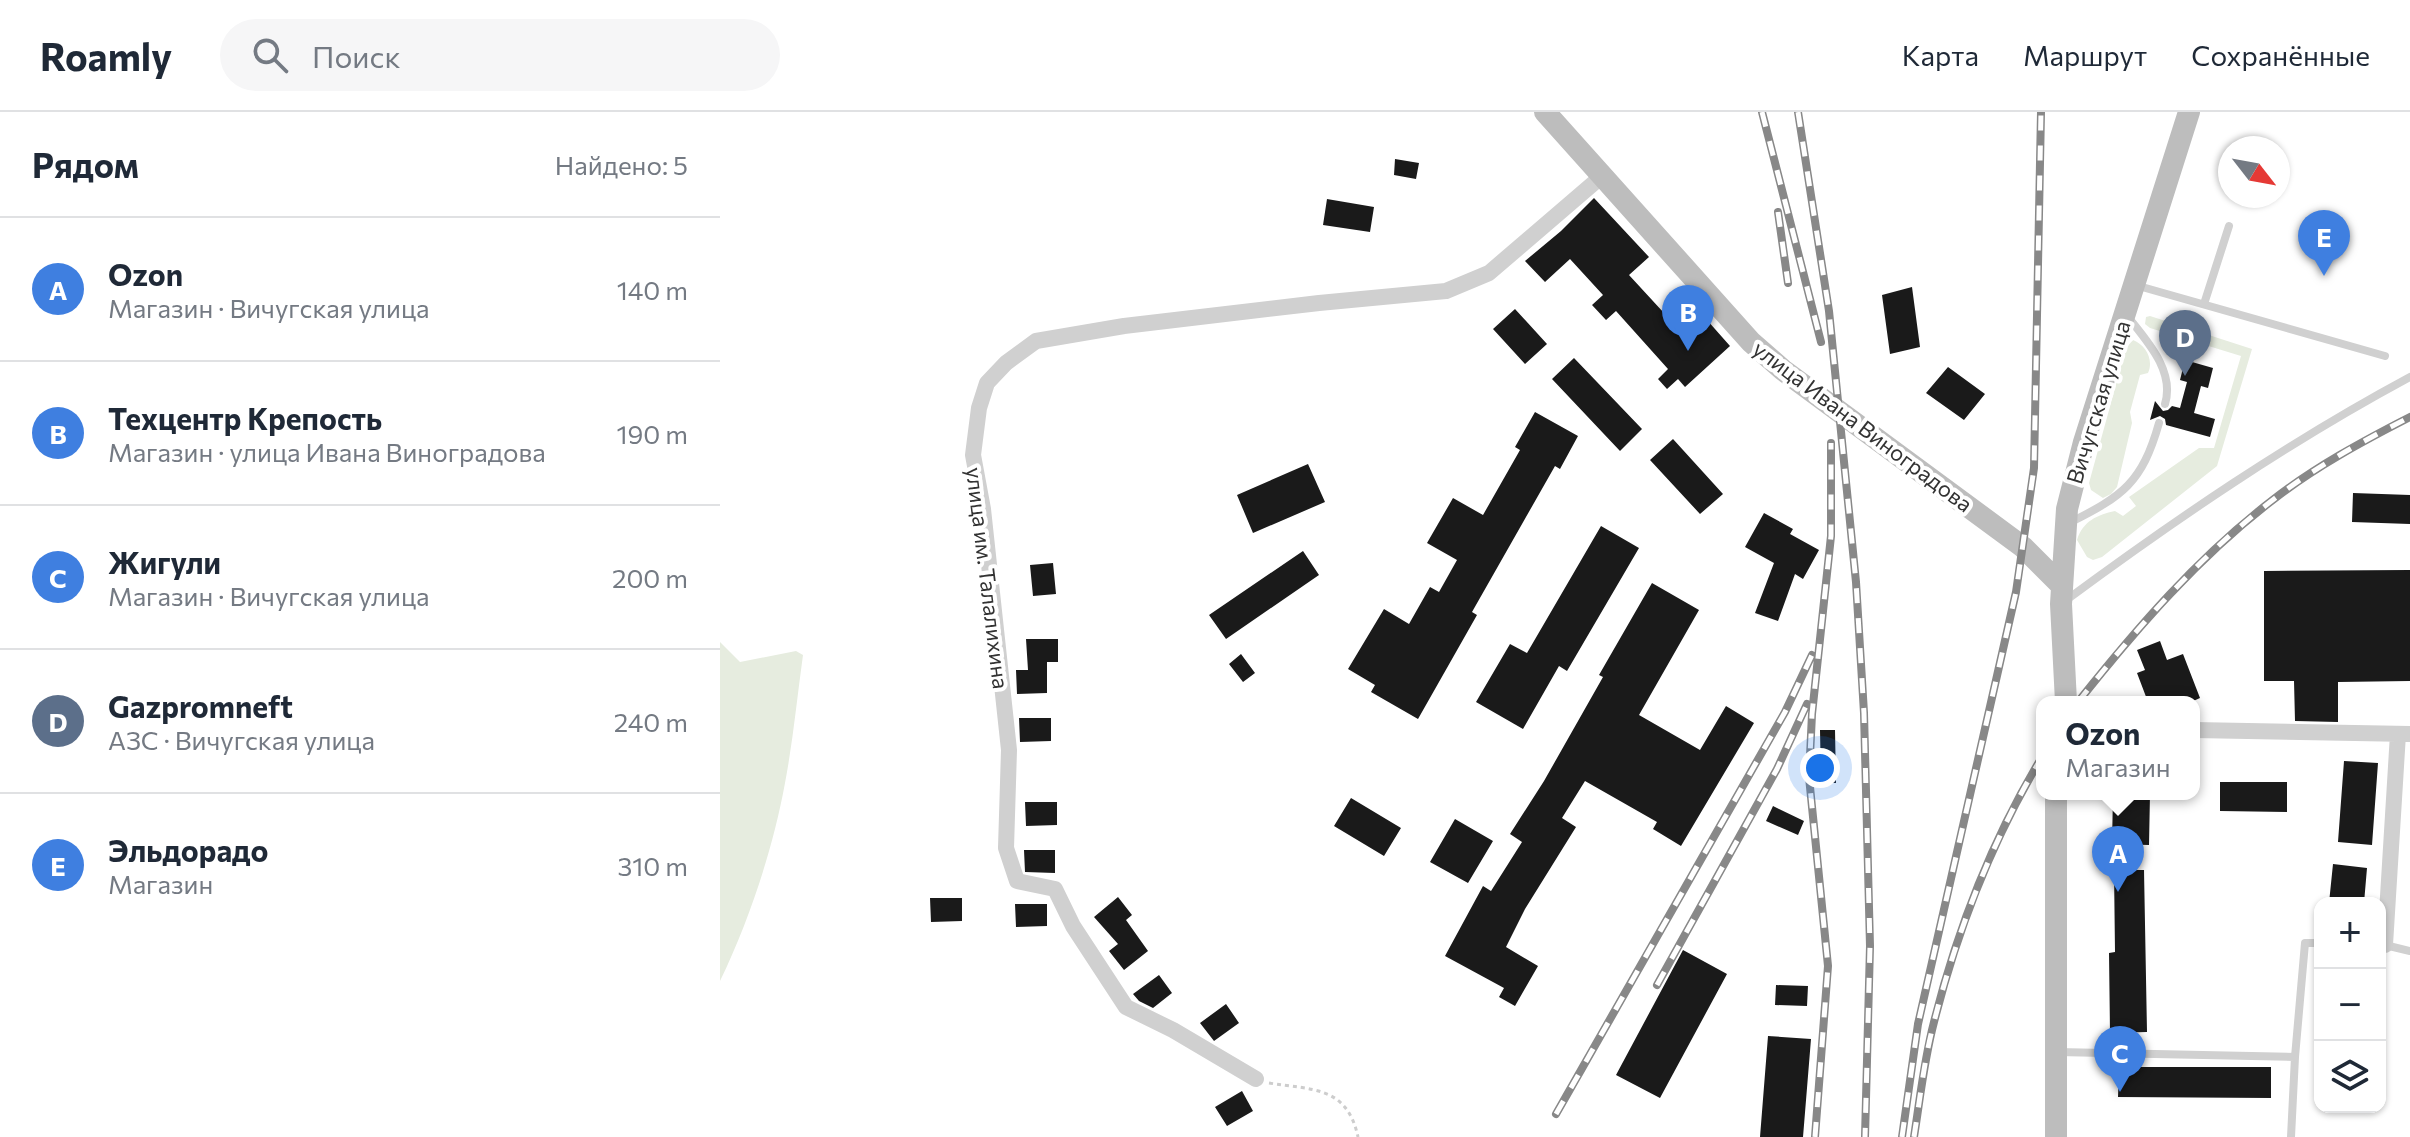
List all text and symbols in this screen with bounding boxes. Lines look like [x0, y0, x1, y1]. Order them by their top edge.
search box [220, 19, 780, 91]
text: Roamly [40, 32, 172, 79]
icon: search [248, 33, 292, 77]
text: Поиск [312, 37, 400, 74]
text: Карта [1902, 38, 1979, 72]
text: Маршрут [2023, 38, 2147, 72]
text: Сохранённые [2191, 38, 2370, 72]
north arrow [2218, 136, 2290, 208]
text: Рядом [32, 143, 139, 185]
text: Найдено: 5 [555, 149, 688, 180]
pin: E [2298, 210, 2350, 276]
text: Ozon [108, 255, 183, 292]
text: A [49, 274, 67, 305]
text: 140 m [617, 274, 688, 305]
pin: B [1662, 285, 1714, 351]
text: Магазин · Вичугская улица [108, 292, 430, 323]
pin: D [2159, 310, 2211, 376]
street label: Вичугская улица [2060, 317, 2136, 487]
street label: улица Ивана Виноградова [1748, 335, 1978, 517]
text: Техцентр Крепость [108, 399, 382, 436]
text: B [49, 418, 67, 449]
text: 190 m [616, 418, 688, 449]
text: Магазин · улица Ивана Виноградова [108, 436, 546, 467]
street label: улица им. Талалихина [961, 465, 1015, 691]
text: Жигули [108, 543, 221, 580]
text: C [49, 562, 67, 593]
text: 200 m [612, 562, 688, 593]
text: Магазин · Вичугская улица [108, 580, 430, 611]
text: Gazpromneft [108, 687, 293, 724]
popup [2036, 696, 2200, 800]
text: D [48, 706, 68, 737]
text: 240 m [614, 706, 688, 737]
text: Ozon [2065, 714, 2140, 751]
text: АЗС · Вичугская улица [108, 724, 375, 755]
your location [1800, 748, 1840, 788]
text: Магазин [2065, 751, 2171, 782]
pin: A [2092, 826, 2144, 892]
text: Эльдорадо [108, 831, 268, 868]
text: E [50, 850, 66, 881]
text: 310 m [617, 850, 688, 881]
text: Магазин [108, 868, 213, 899]
map controls [2314, 897, 2386, 1113]
button: + [2314, 897, 2386, 969]
button: − [2314, 969, 2386, 1041]
pin: C [2094, 1026, 2146, 1092]
button: layers [2314, 1041, 2386, 1113]

